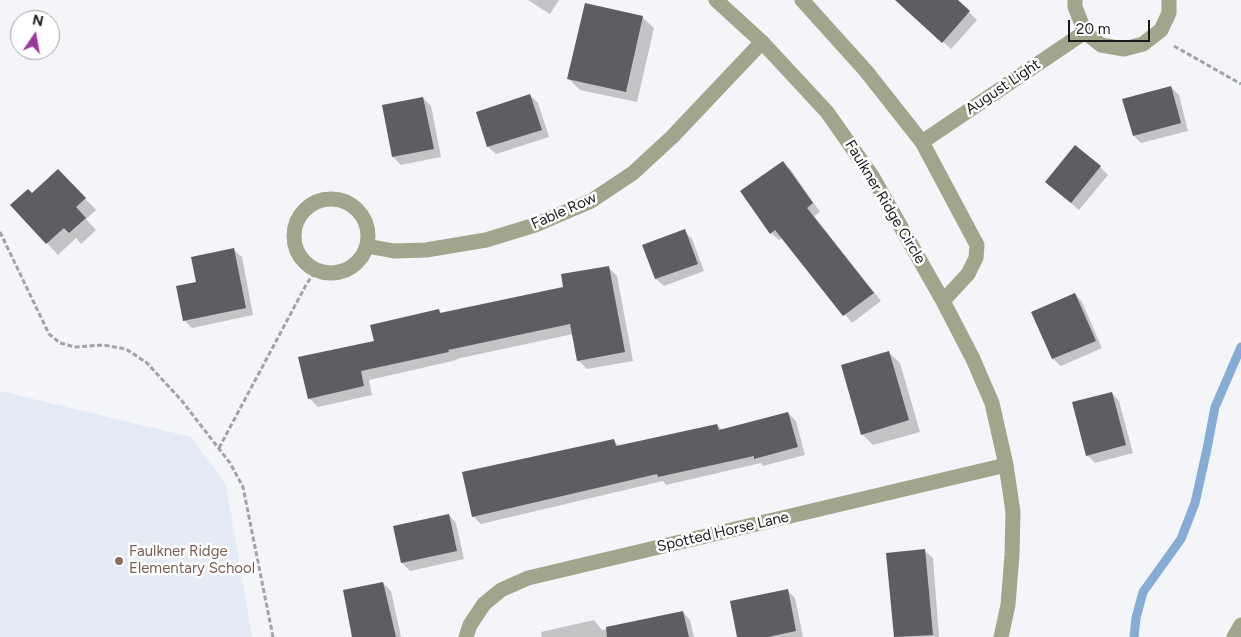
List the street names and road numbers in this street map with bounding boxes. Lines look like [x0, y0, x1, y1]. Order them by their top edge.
street label: August Light [962, 55, 1044, 119]
street label: Faulkner Ridge Circle [841, 137, 929, 267]
street label: Fable Row [529, 189, 599, 233]
street label: Spotted Horse Lane [655, 508, 791, 556]

